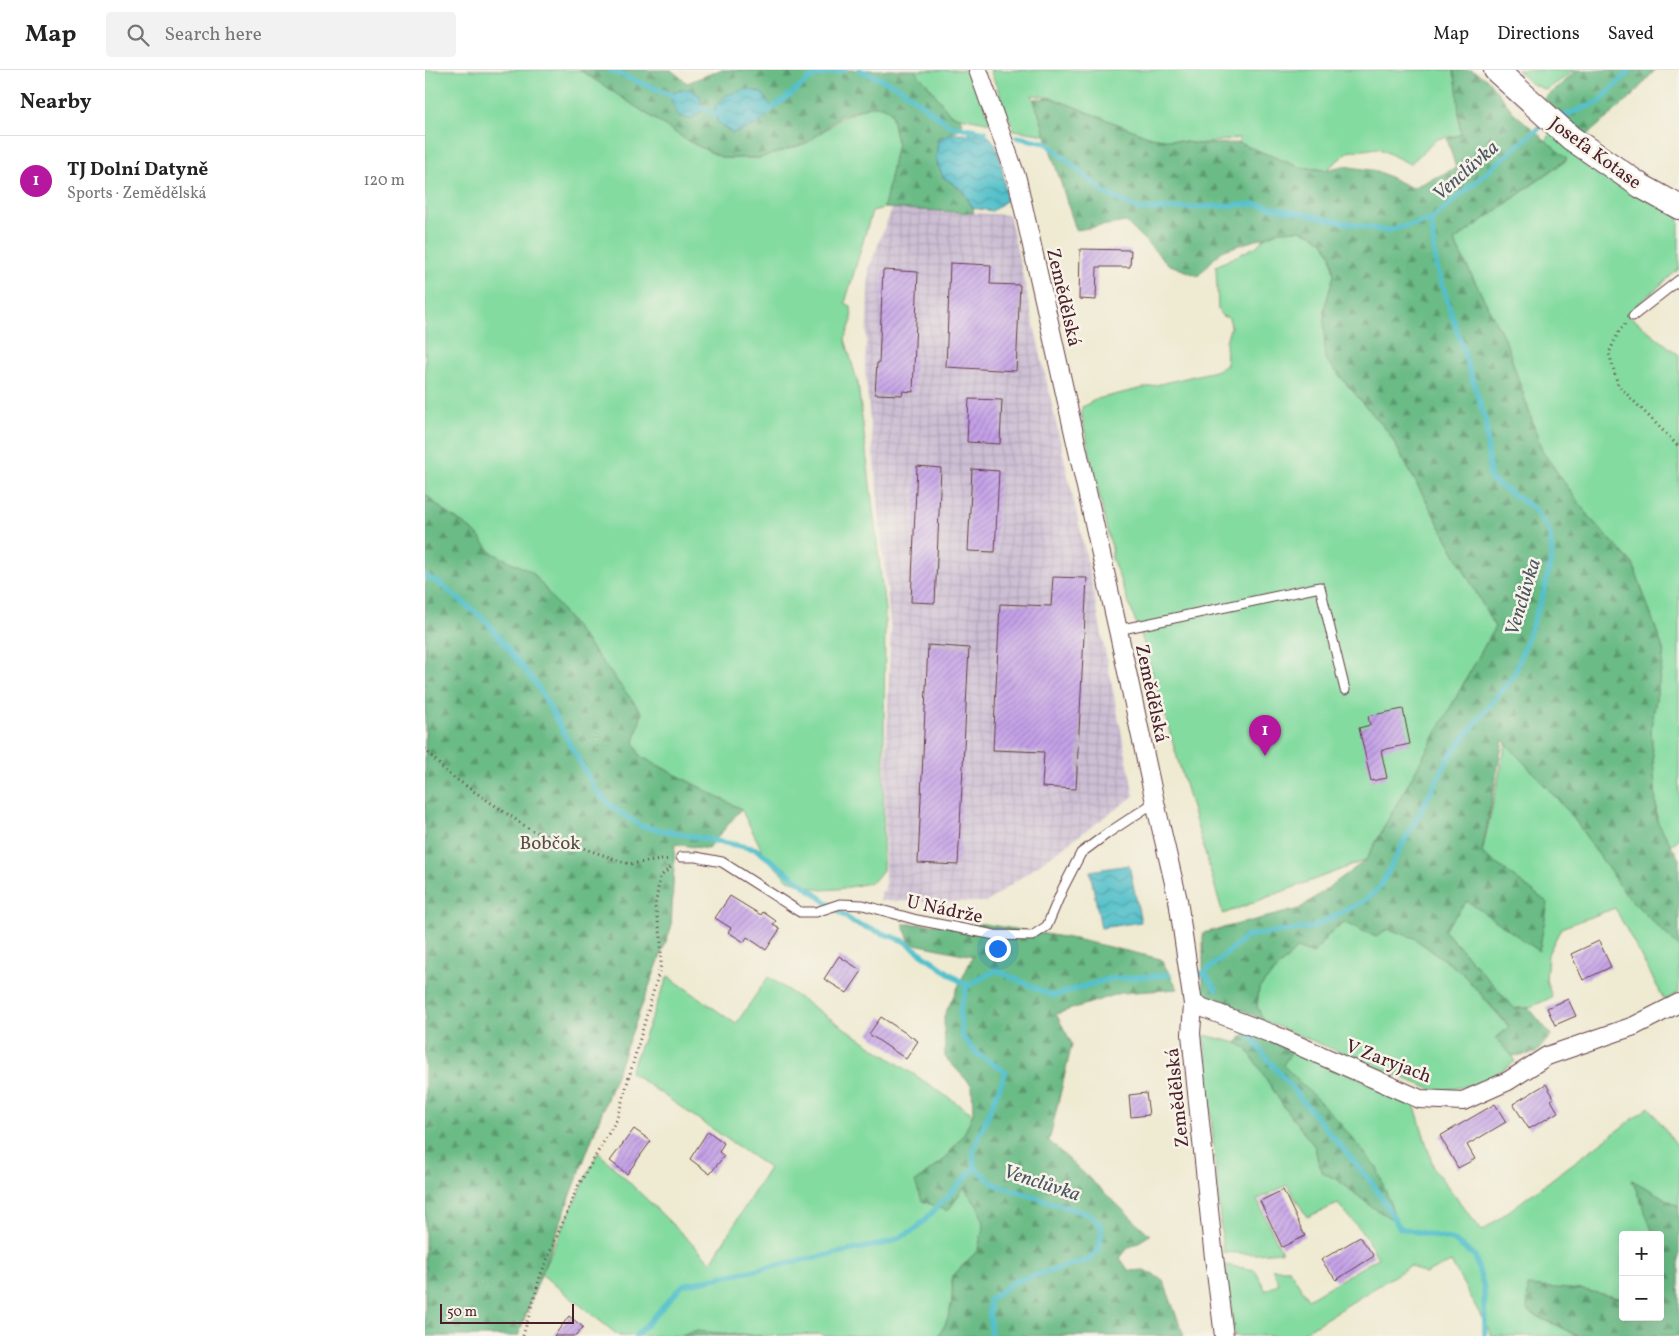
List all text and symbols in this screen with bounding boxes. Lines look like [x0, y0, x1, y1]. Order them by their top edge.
search box [106, 12, 456, 57]
text: Map [25, 18, 76, 52]
icon: search [124, 21, 152, 49]
text: Search here [164, 22, 262, 48]
text: Map [1433, 22, 1469, 47]
text: Directions [1497, 22, 1580, 47]
text: Saved [1608, 22, 1654, 47]
text: Nearby [20, 88, 91, 117]
street label: Josefa Kotase [1543, 111, 1646, 196]
water label: Venclůvka [1427, 135, 1506, 208]
text: TJ Dolní Datyně [67, 157, 208, 183]
text: 1 [33, 170, 39, 192]
text: 120 m [363, 170, 405, 192]
text: Sports · Zemědělská [67, 183, 207, 205]
street label: Zemědělská [1039, 246, 1087, 349]
water label: Venclůvka [1499, 555, 1549, 640]
street label: Zemědělská [1128, 642, 1174, 745]
pin: 1 [1249, 715, 1281, 756]
park label: Bobčok [520, 831, 580, 857]
street label: U Nádrže [904, 889, 985, 931]
your location [985, 936, 1011, 962]
street label: V Zaryjach [1342, 1034, 1435, 1090]
street label: Zemědělská [1160, 1047, 1196, 1149]
water label: Venclůvka [999, 1158, 1084, 1210]
map controls [1619, 1231, 1664, 1321]
button: + [1619, 1231, 1664, 1276]
button: − [1619, 1276, 1664, 1321]
scale bar [440, 1301, 574, 1324]
text: 50 m [447, 1303, 477, 1322]

